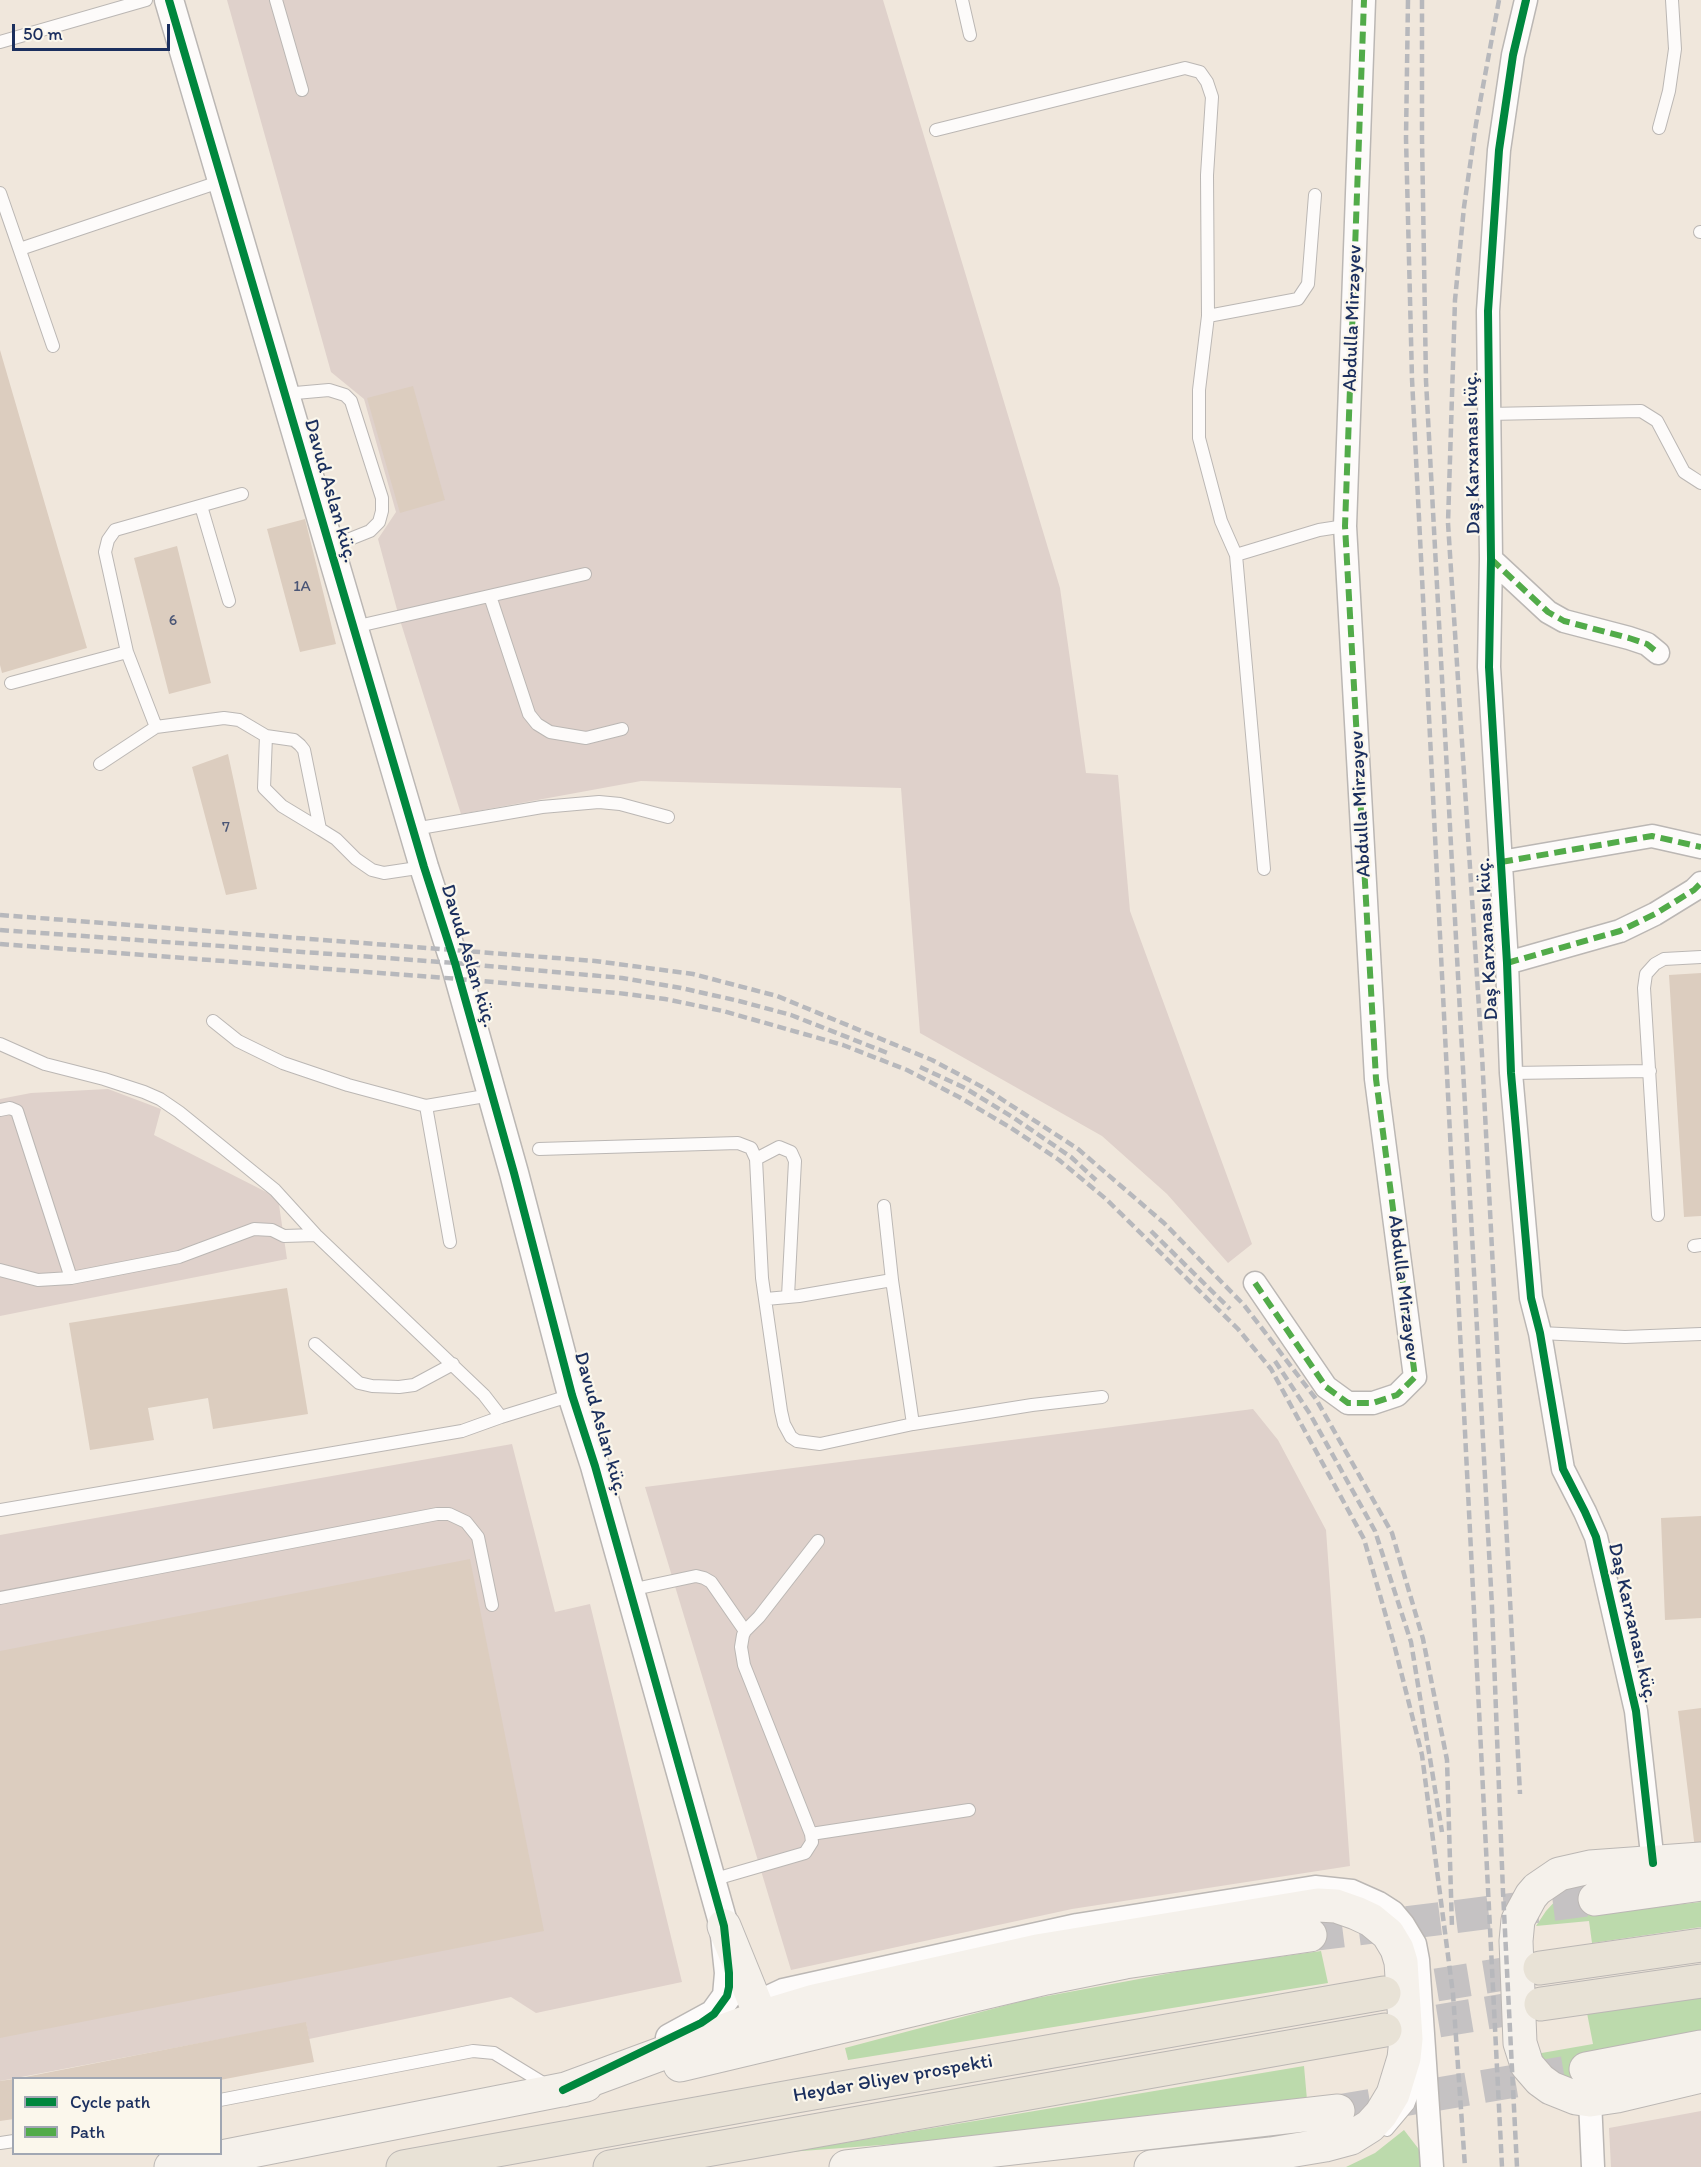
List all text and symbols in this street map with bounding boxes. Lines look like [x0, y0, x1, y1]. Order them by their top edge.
scale bar [15, 12, 172, 50]
text: 50 m [23, 23, 63, 45]
street label: Abdulla Mirzəyev [1338, 244, 1368, 392]
street label: Daş Karxanası küç. [1460, 371, 1486, 535]
street label: Davud Aslan küç. [298, 416, 362, 566]
house number: 1A [293, 577, 311, 597]
house number: 6 [169, 611, 177, 631]
street label: Abdulla Mirzəyev [1345, 730, 1377, 878]
house number: 7 [222, 818, 230, 838]
street label: Daş Karxanası küç. [1472, 857, 1504, 1021]
street label: Davud Aslan küç. [435, 882, 501, 1030]
street label: Abdulla Mirzəyev [1382, 1214, 1424, 1362]
street label: Davud Aslan küç. [568, 1349, 632, 1499]
street label: Daş Karxanası küç. [1602, 1541, 1662, 1705]
street label: Heydər Əliyev prospekti [791, 2050, 995, 2108]
legend [12, 2077, 222, 2155]
text: Cycle path [70, 2091, 150, 2113]
text: Path [70, 2121, 105, 2143]

